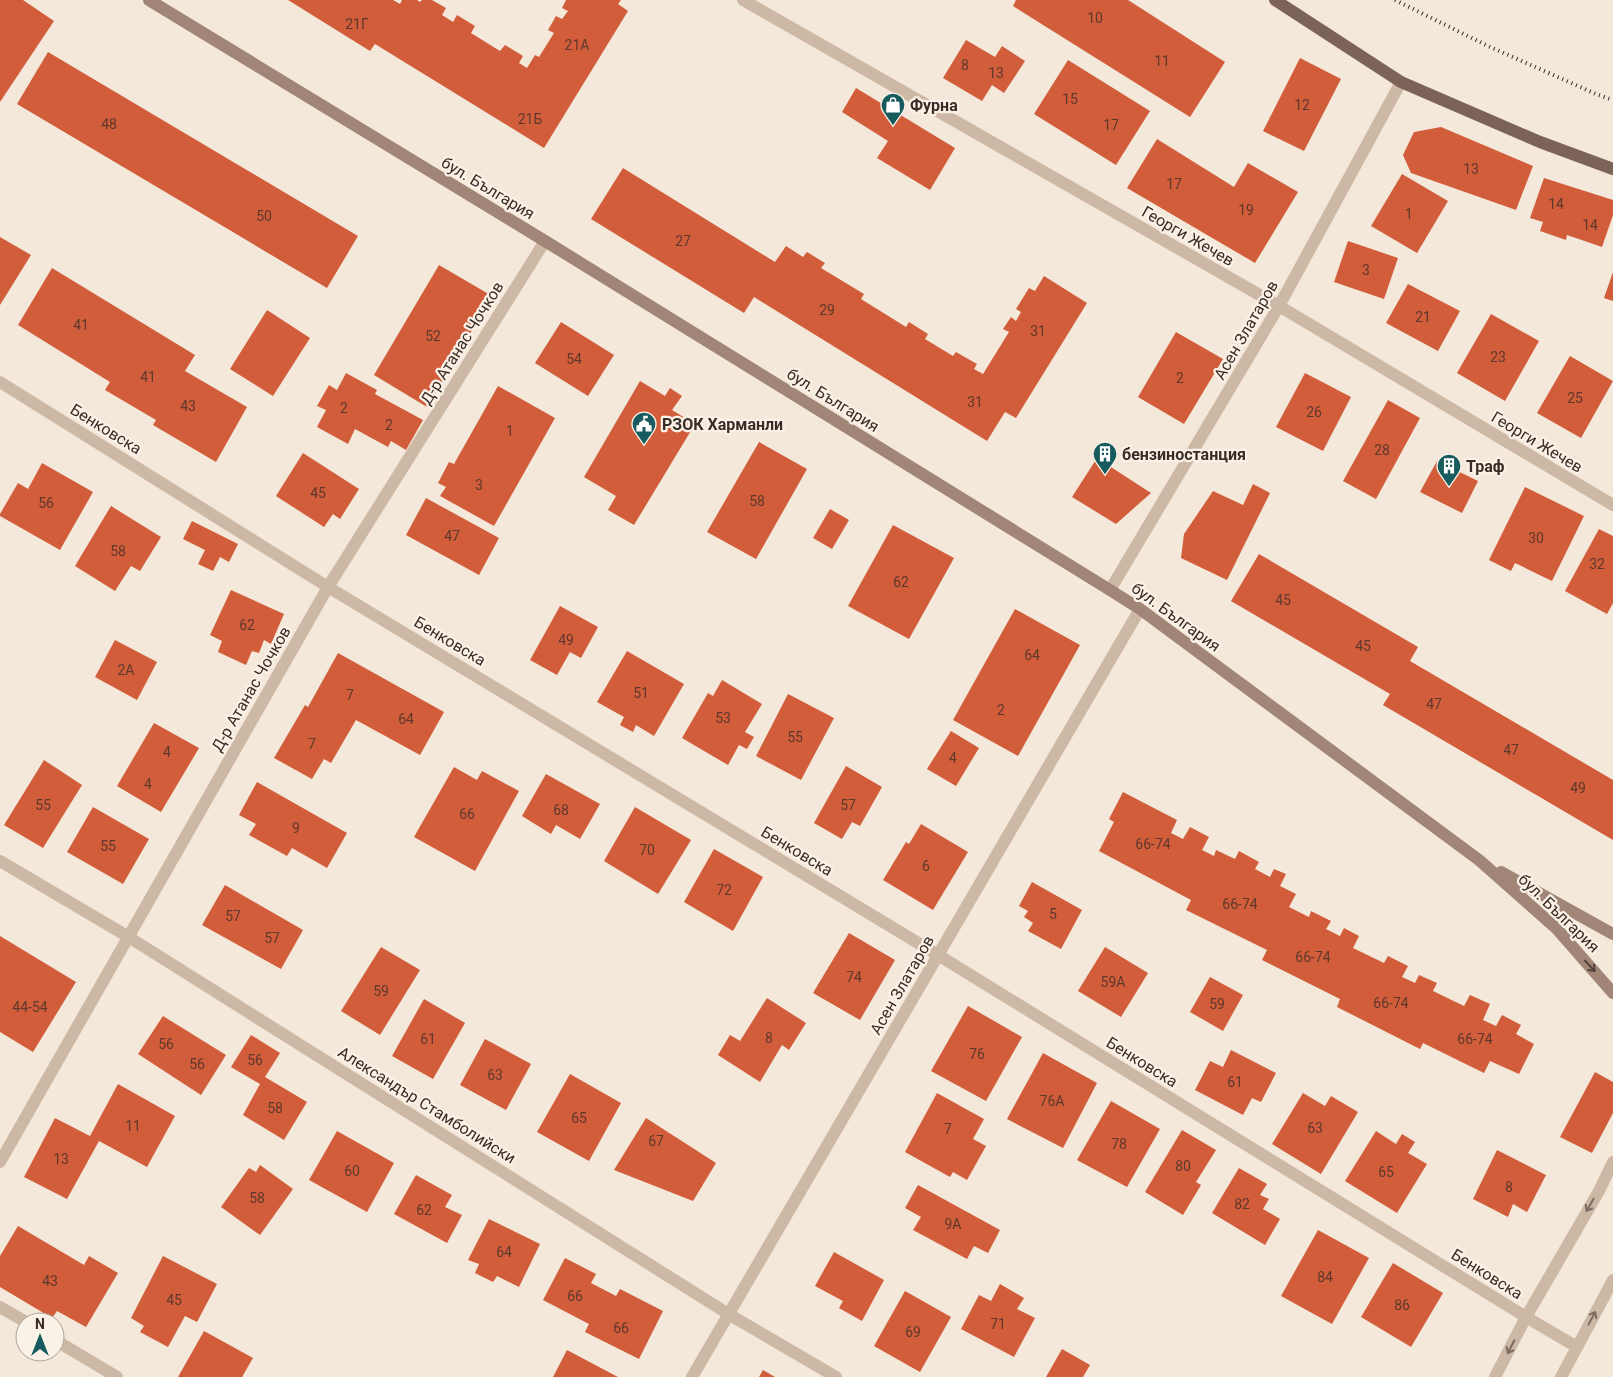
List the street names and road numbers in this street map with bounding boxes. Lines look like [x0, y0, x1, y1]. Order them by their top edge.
street label: бул. България [438, 153, 538, 223]
street label: Георги Жечев [1139, 202, 1237, 270]
street label: Асен Златаров [1210, 277, 1282, 383]
street label: Д-р Атанас Чочков [416, 278, 508, 408]
street label: бул. България [783, 364, 883, 436]
street label: Бенковска [67, 400, 145, 458]
street label: Георги Жечев [1488, 407, 1586, 477]
street label: бул. България [1128, 578, 1224, 656]
street label: Бенковска [411, 612, 489, 670]
street label: Д-р Атанас Чочков [207, 623, 295, 755]
street label: Бенковска [758, 822, 836, 880]
street label: бул. България [1515, 870, 1603, 956]
street label: Асен Златаров [866, 932, 938, 1038]
street label: Бенковска [1103, 1033, 1181, 1091]
street label: Александър Стамболийски [335, 1042, 519, 1168]
street label: Бенковска [1448, 1245, 1526, 1303]

